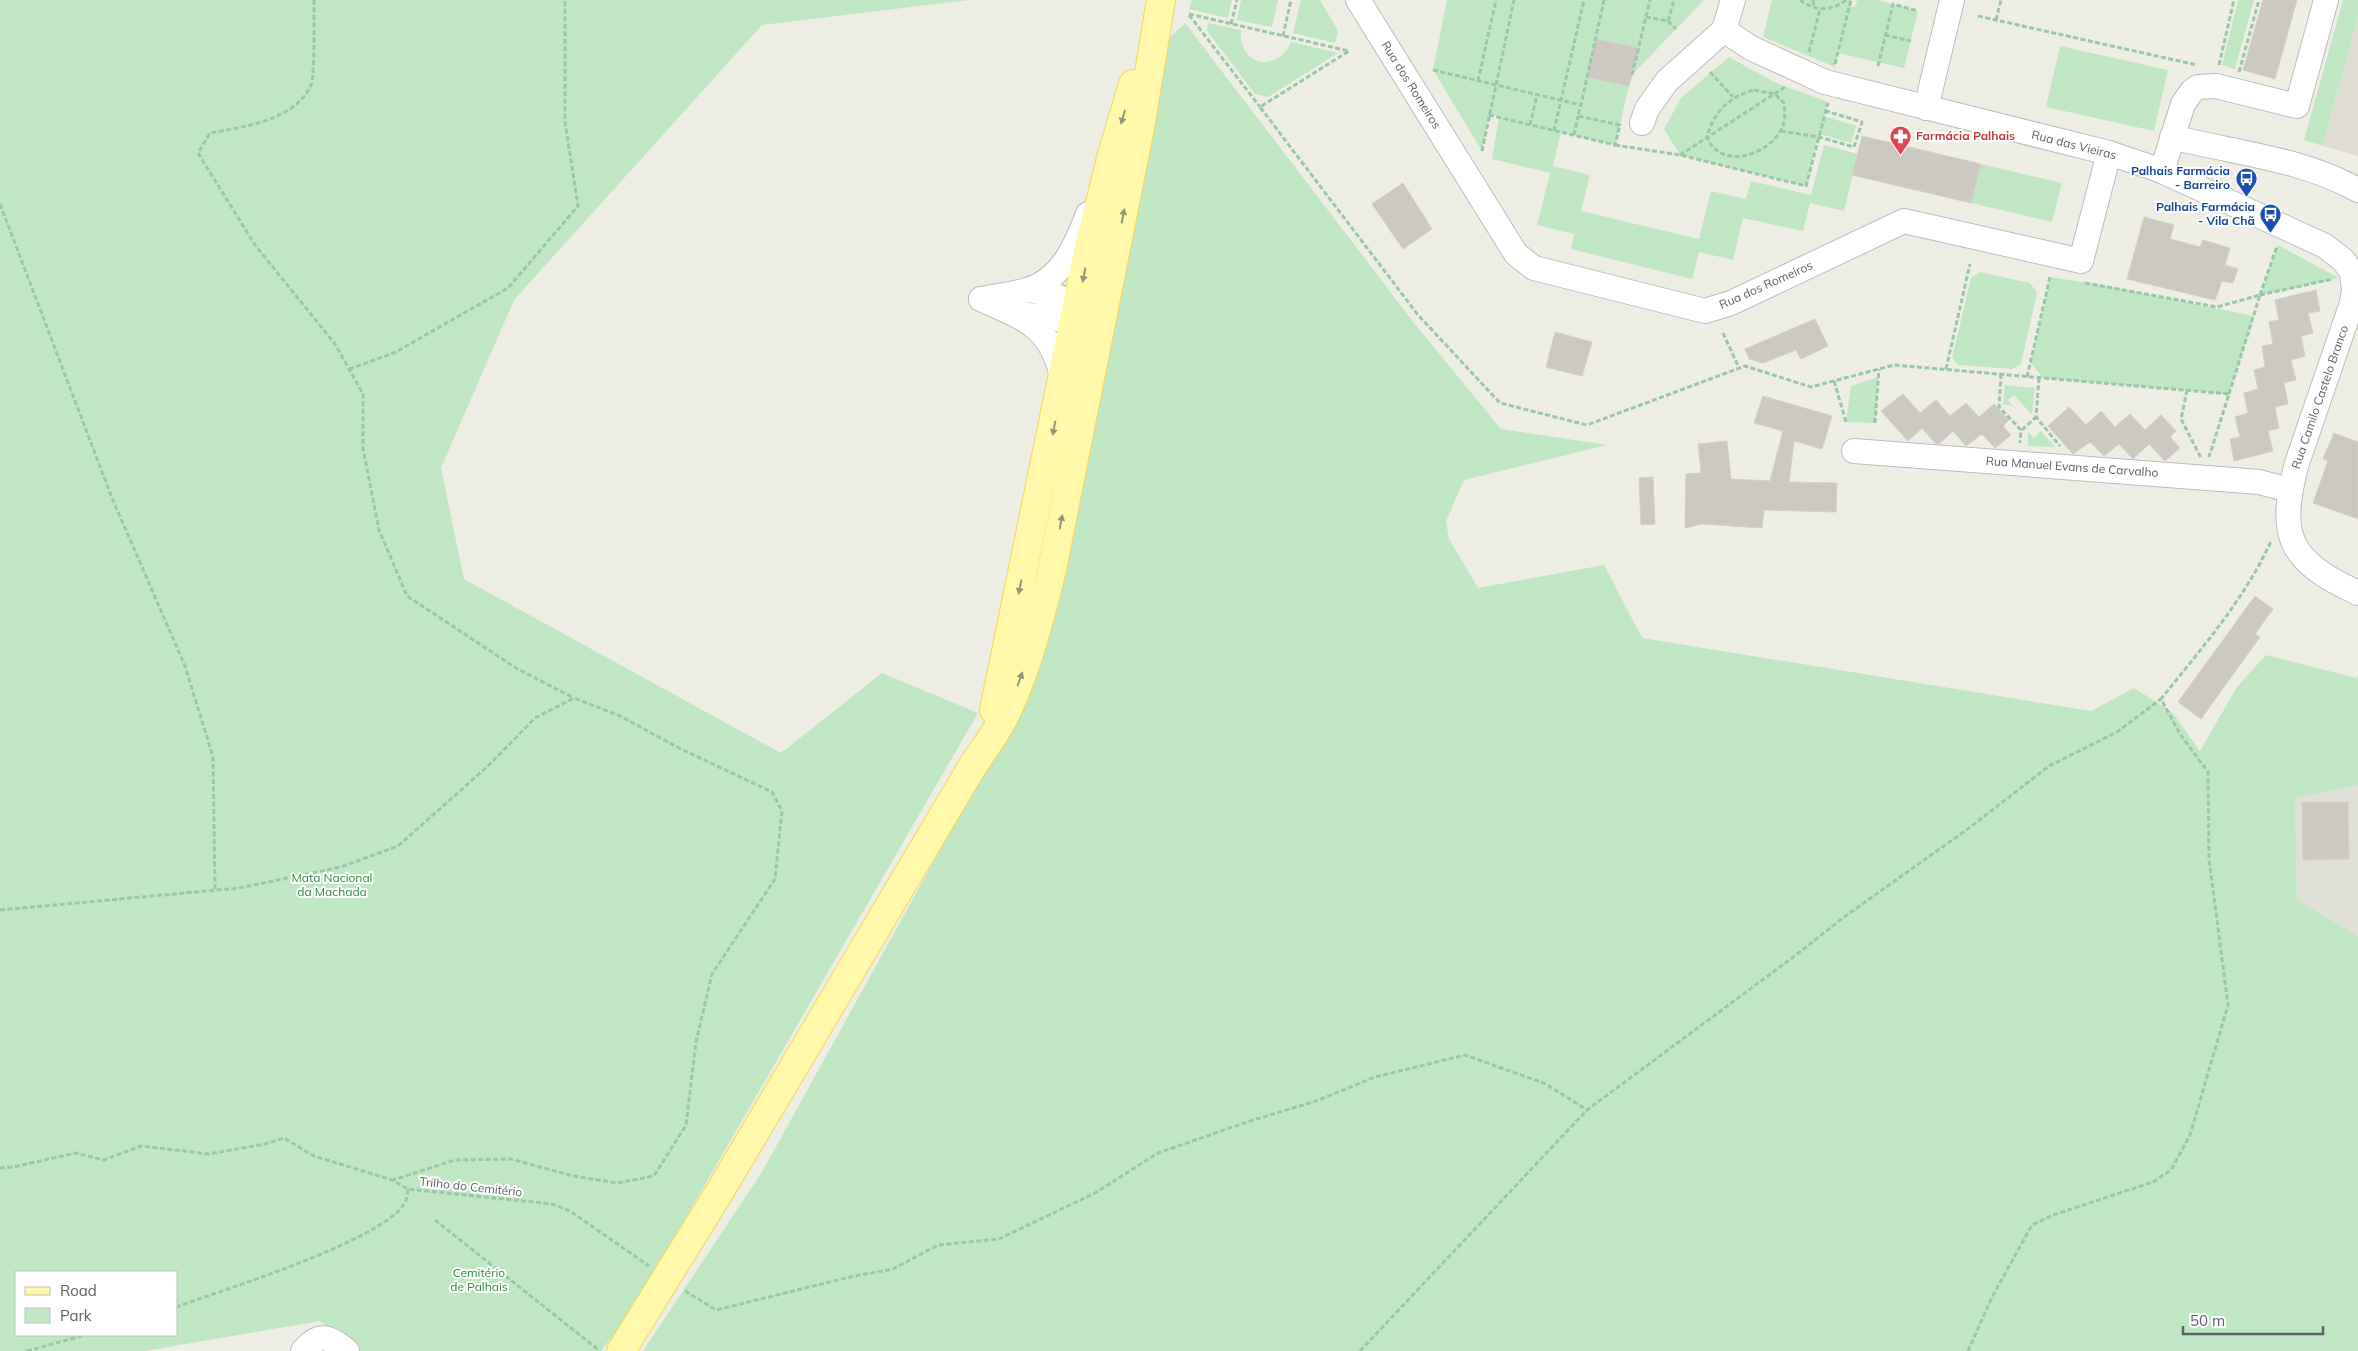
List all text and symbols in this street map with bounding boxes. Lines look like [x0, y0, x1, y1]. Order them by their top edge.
street label: Rua dos Romeiros [1378, 38, 1444, 131]
one-way arrow [1118, 110, 1126, 125]
pharmacy icon: Farmácia Palhais [1888, 124, 1912, 155]
street label: Rua das Vieiras [2030, 127, 2118, 162]
place label: Farmácia Palhais [1916, 128, 2015, 143]
place label: Palhais Farmácia - Barreiro [2131, 163, 2230, 192]
bus stop icon: Palhais Farmácia - Barreiro [2234, 166, 2258, 197]
place label: Palhais Farmácia - Vila Chã [2156, 199, 2255, 228]
bus stop icon: Palhais Farmácia - Vila Chã [2259, 202, 2283, 233]
one-way arrow [1119, 208, 1127, 224]
street label: Rua dos Romeiros [1717, 257, 1815, 312]
one-way arrow [1079, 268, 1087, 284]
street label: Rua Camilo Castelo Branco [2288, 323, 2351, 471]
one-way arrow [1049, 420, 1057, 436]
street label: Rua Manuel Evans de Carvalho [1985, 453, 2159, 480]
one-way arrow [1057, 514, 1065, 530]
one-way arrow [1016, 579, 1024, 594]
one-way arrow [1016, 671, 1024, 686]
park label: Mata Nacional da Machada [292, 870, 372, 899]
street label: Trilho do Cemitério [419, 1174, 523, 1199]
park label: Cemitério de Palhais [450, 1265, 508, 1294]
legend [15, 1271, 178, 1336]
text: Road [60, 1281, 97, 1300]
scale bar [2183, 1304, 2323, 1336]
text: Park [60, 1306, 92, 1325]
text: 50 m [2190, 1311, 2225, 1330]

